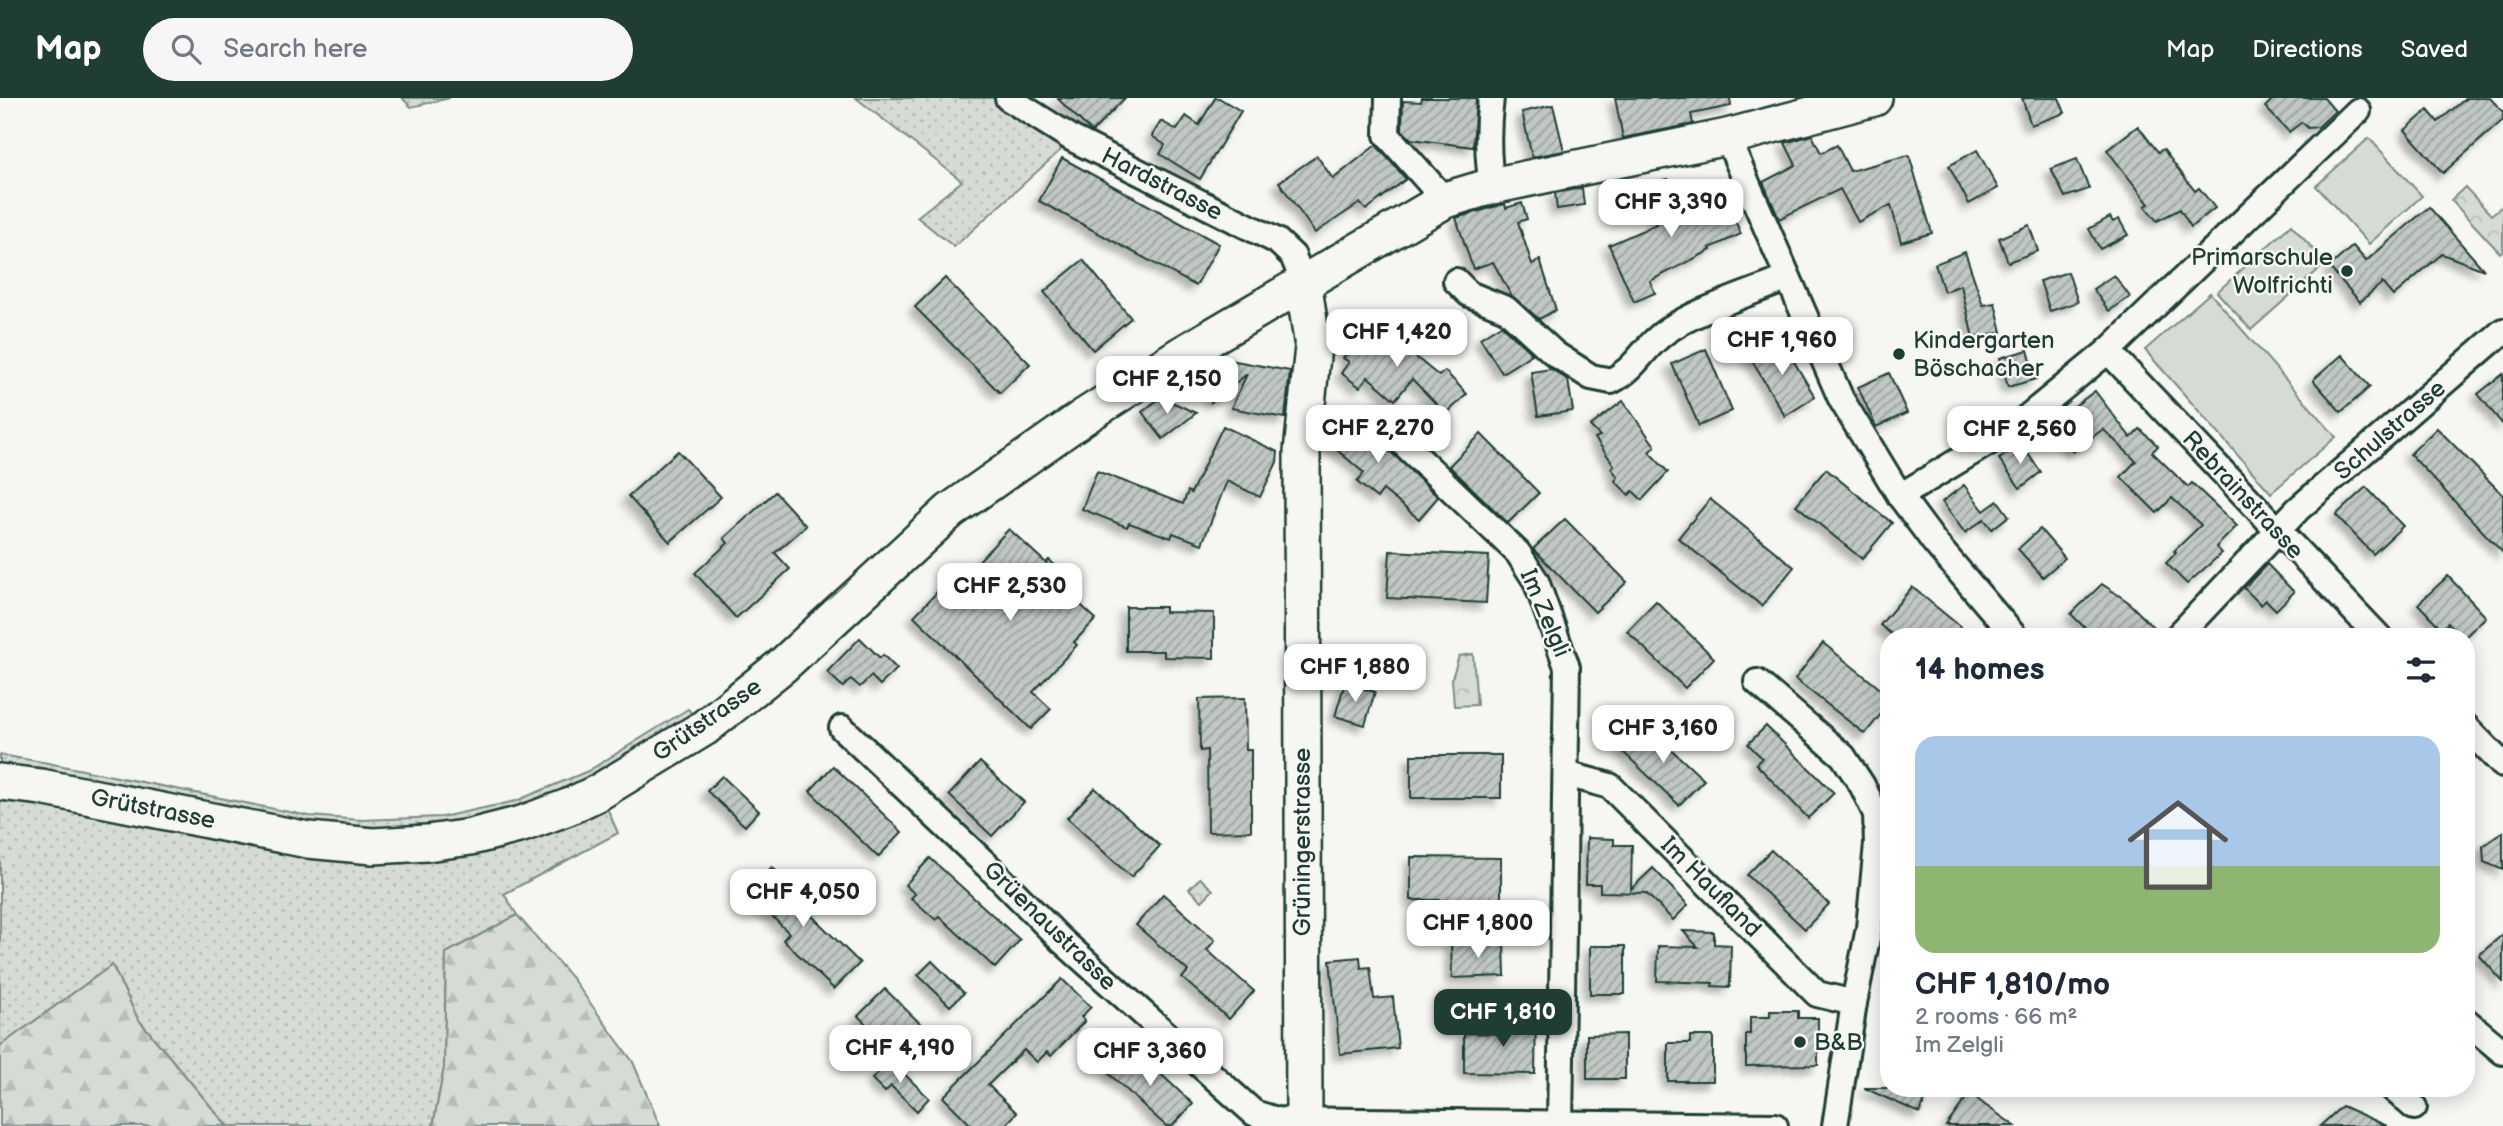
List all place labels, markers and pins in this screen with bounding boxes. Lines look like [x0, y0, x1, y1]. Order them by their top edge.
pin: CHF 3,390 [1591, 180, 1751, 239]
place label: Primarschule Wolfrichti [2191, 243, 2333, 300]
marker: Primarschule Wolfrichti [2339, 263, 2355, 279]
pin: CHF 1,420 [1317, 310, 1477, 369]
pin: CHF 1,960 [1702, 317, 1862, 377]
place label: Kindergarten Böschacher [1913, 326, 2055, 383]
marker: Kindergarten Böschacher [1891, 346, 1907, 362]
pin: CHF 2,150 [1087, 356, 1247, 416]
pin: CHF 2,270 [1298, 406, 1458, 465]
pin: CHF 2,560 [1940, 406, 2100, 466]
pin: CHF 2,530 [930, 564, 1090, 623]
pin: CHF 1,880 [1275, 644, 1435, 704]
pin: CHF 3,160 [1583, 706, 1743, 765]
pin: CHF 4,050 [723, 870, 883, 929]
pin: CHF 1,800 [1398, 900, 1558, 960]
pin: CHF 1,810 [1423, 990, 1583, 1049]
pin: CHF 4,190 [820, 1026, 980, 1085]
pin: CHF 3,360 [1070, 1028, 1230, 1088]
place label: B&B [1814, 1028, 1863, 1057]
marker: B&B [1792, 1034, 1808, 1050]

